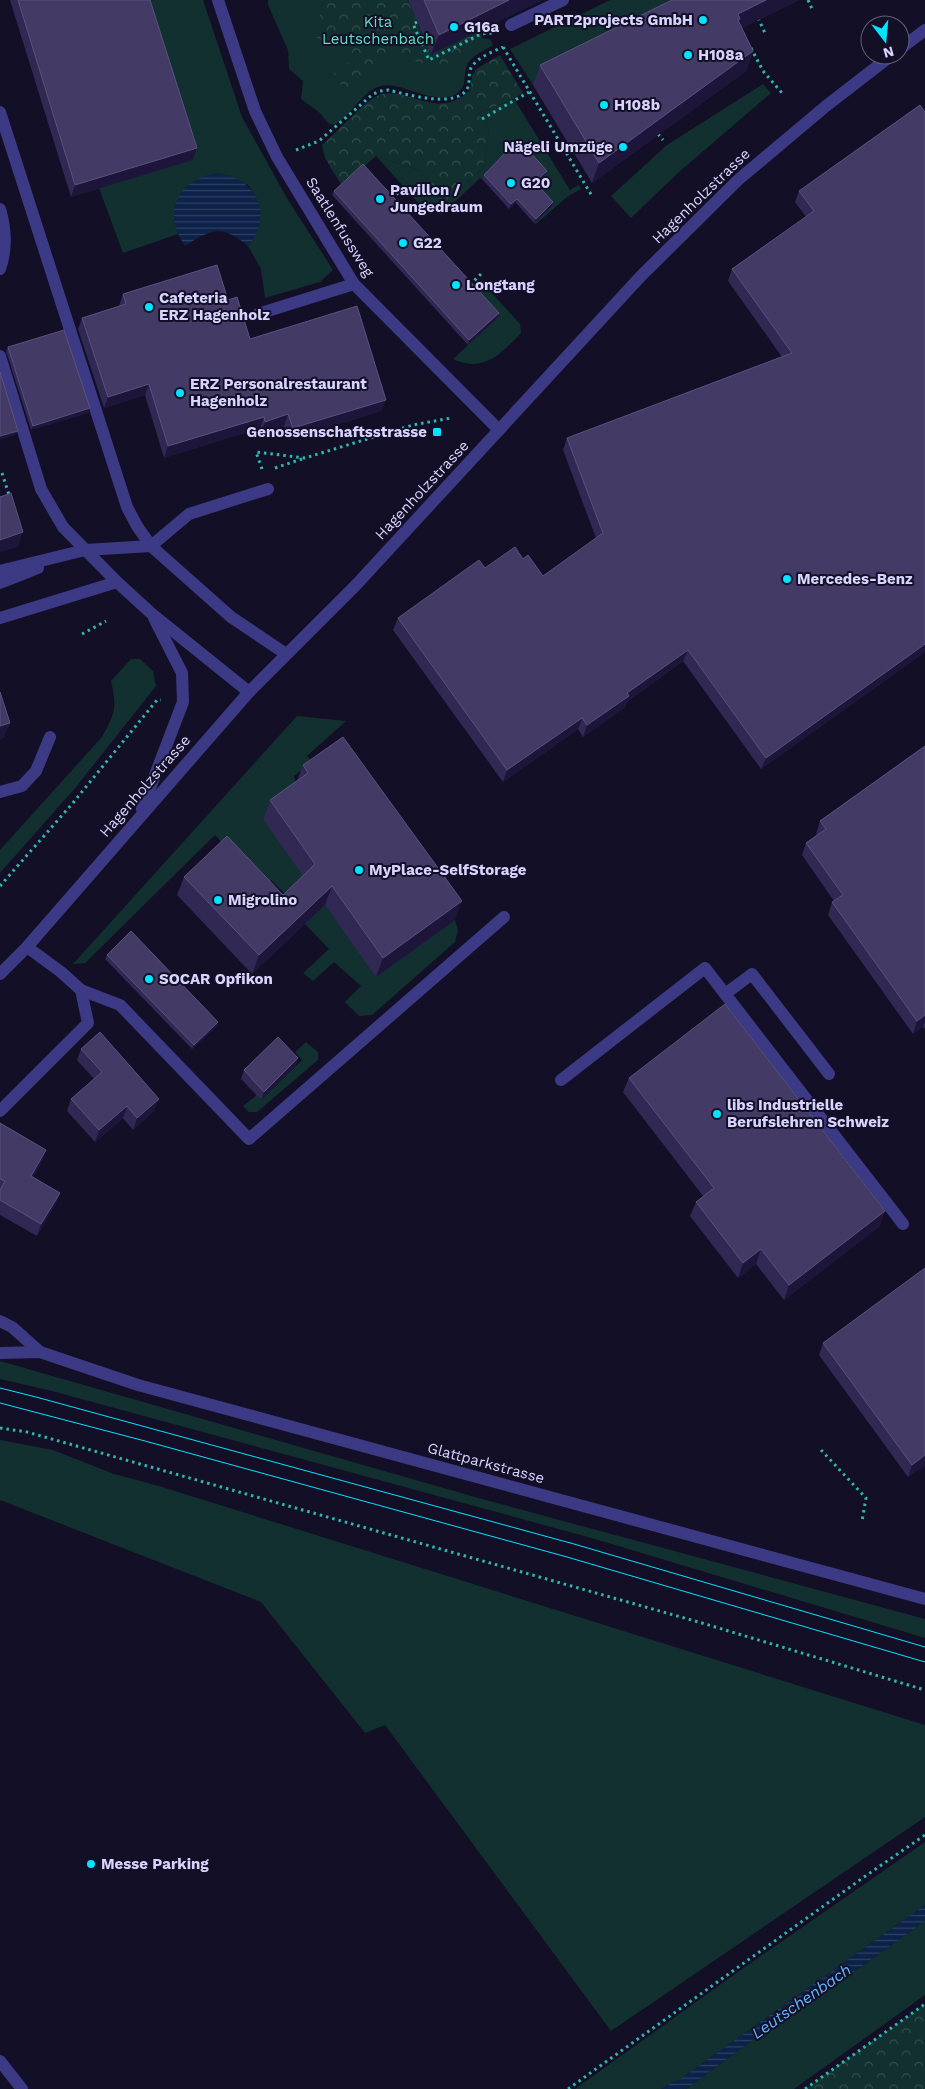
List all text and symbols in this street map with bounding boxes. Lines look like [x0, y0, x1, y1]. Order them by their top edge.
place label: PART2projects GmbH [534, 11, 693, 29]
park label: Kita Leutschenbach [322, 13, 434, 48]
marker: PART2projects GmbH [697, 14, 709, 26]
north arrow [860, 15, 910, 65]
place label: G16a [464, 18, 500, 36]
marker: G16a [448, 21, 460, 33]
text: N [881, 43, 896, 62]
place label: H108a [698, 46, 744, 64]
marker: H108a [682, 49, 694, 61]
place label: H108b [614, 96, 660, 114]
marker: H108b [598, 99, 610, 111]
place label: Nägeli Umzüge [504, 138, 613, 156]
marker: Nägeli Umzüge [617, 141, 629, 153]
street label: Hagenholzstrasse [648, 145, 754, 247]
street label: Saatlenfussweg [302, 174, 378, 280]
place label: G20 [521, 174, 550, 192]
marker: G20 [505, 177, 517, 189]
place label: Pavillon / Jungedraum [390, 181, 483, 216]
marker: Pavillon / Jungedraum [374, 193, 386, 205]
place label: G22 [413, 234, 442, 252]
marker: G22 [397, 237, 409, 249]
place label: Longtang [466, 276, 535, 294]
marker: Longtang [450, 279, 462, 291]
place label: Cafeteria ERZ Hagenholz [159, 289, 270, 324]
marker: Cafeteria ERZ Hagenholz [143, 301, 155, 313]
place label: ERZ Personalrestaurant Hagenholz [190, 375, 367, 410]
marker: ERZ Personalrestaurant Hagenholz [174, 387, 186, 399]
place label: Genossenschaftsstrasse [246, 423, 427, 441]
marker: Genossenschaftsstrasse [431, 426, 443, 438]
street label: Hagenholzstrasse [371, 437, 473, 543]
place label: Mercedes-Benz [797, 570, 913, 588]
marker: Mercedes-Benz [781, 573, 793, 585]
street label: Hagenholzstrasse [96, 731, 194, 841]
place label: MyPlace-SelfStorage [369, 861, 527, 879]
marker: MyPlace-SelfStorage [353, 864, 365, 876]
place label: Migrolino [228, 891, 297, 909]
marker: Migrolino [212, 894, 224, 906]
place label: SOCAR Opfikon [159, 970, 273, 988]
marker: SOCAR Opfikon [143, 973, 155, 985]
place label: libs Industrielle Berufslehren Schweiz [727, 1096, 889, 1131]
marker: libs Industrielle Berufslehren Schweiz [711, 1108, 723, 1120]
street label: Glattparkstrasse [425, 1439, 547, 1487]
place label: Messe Parking [101, 1855, 209, 1873]
marker: Messe Parking [85, 1858, 97, 1870]
water label: Leutschenbach [748, 1960, 855, 2043]

